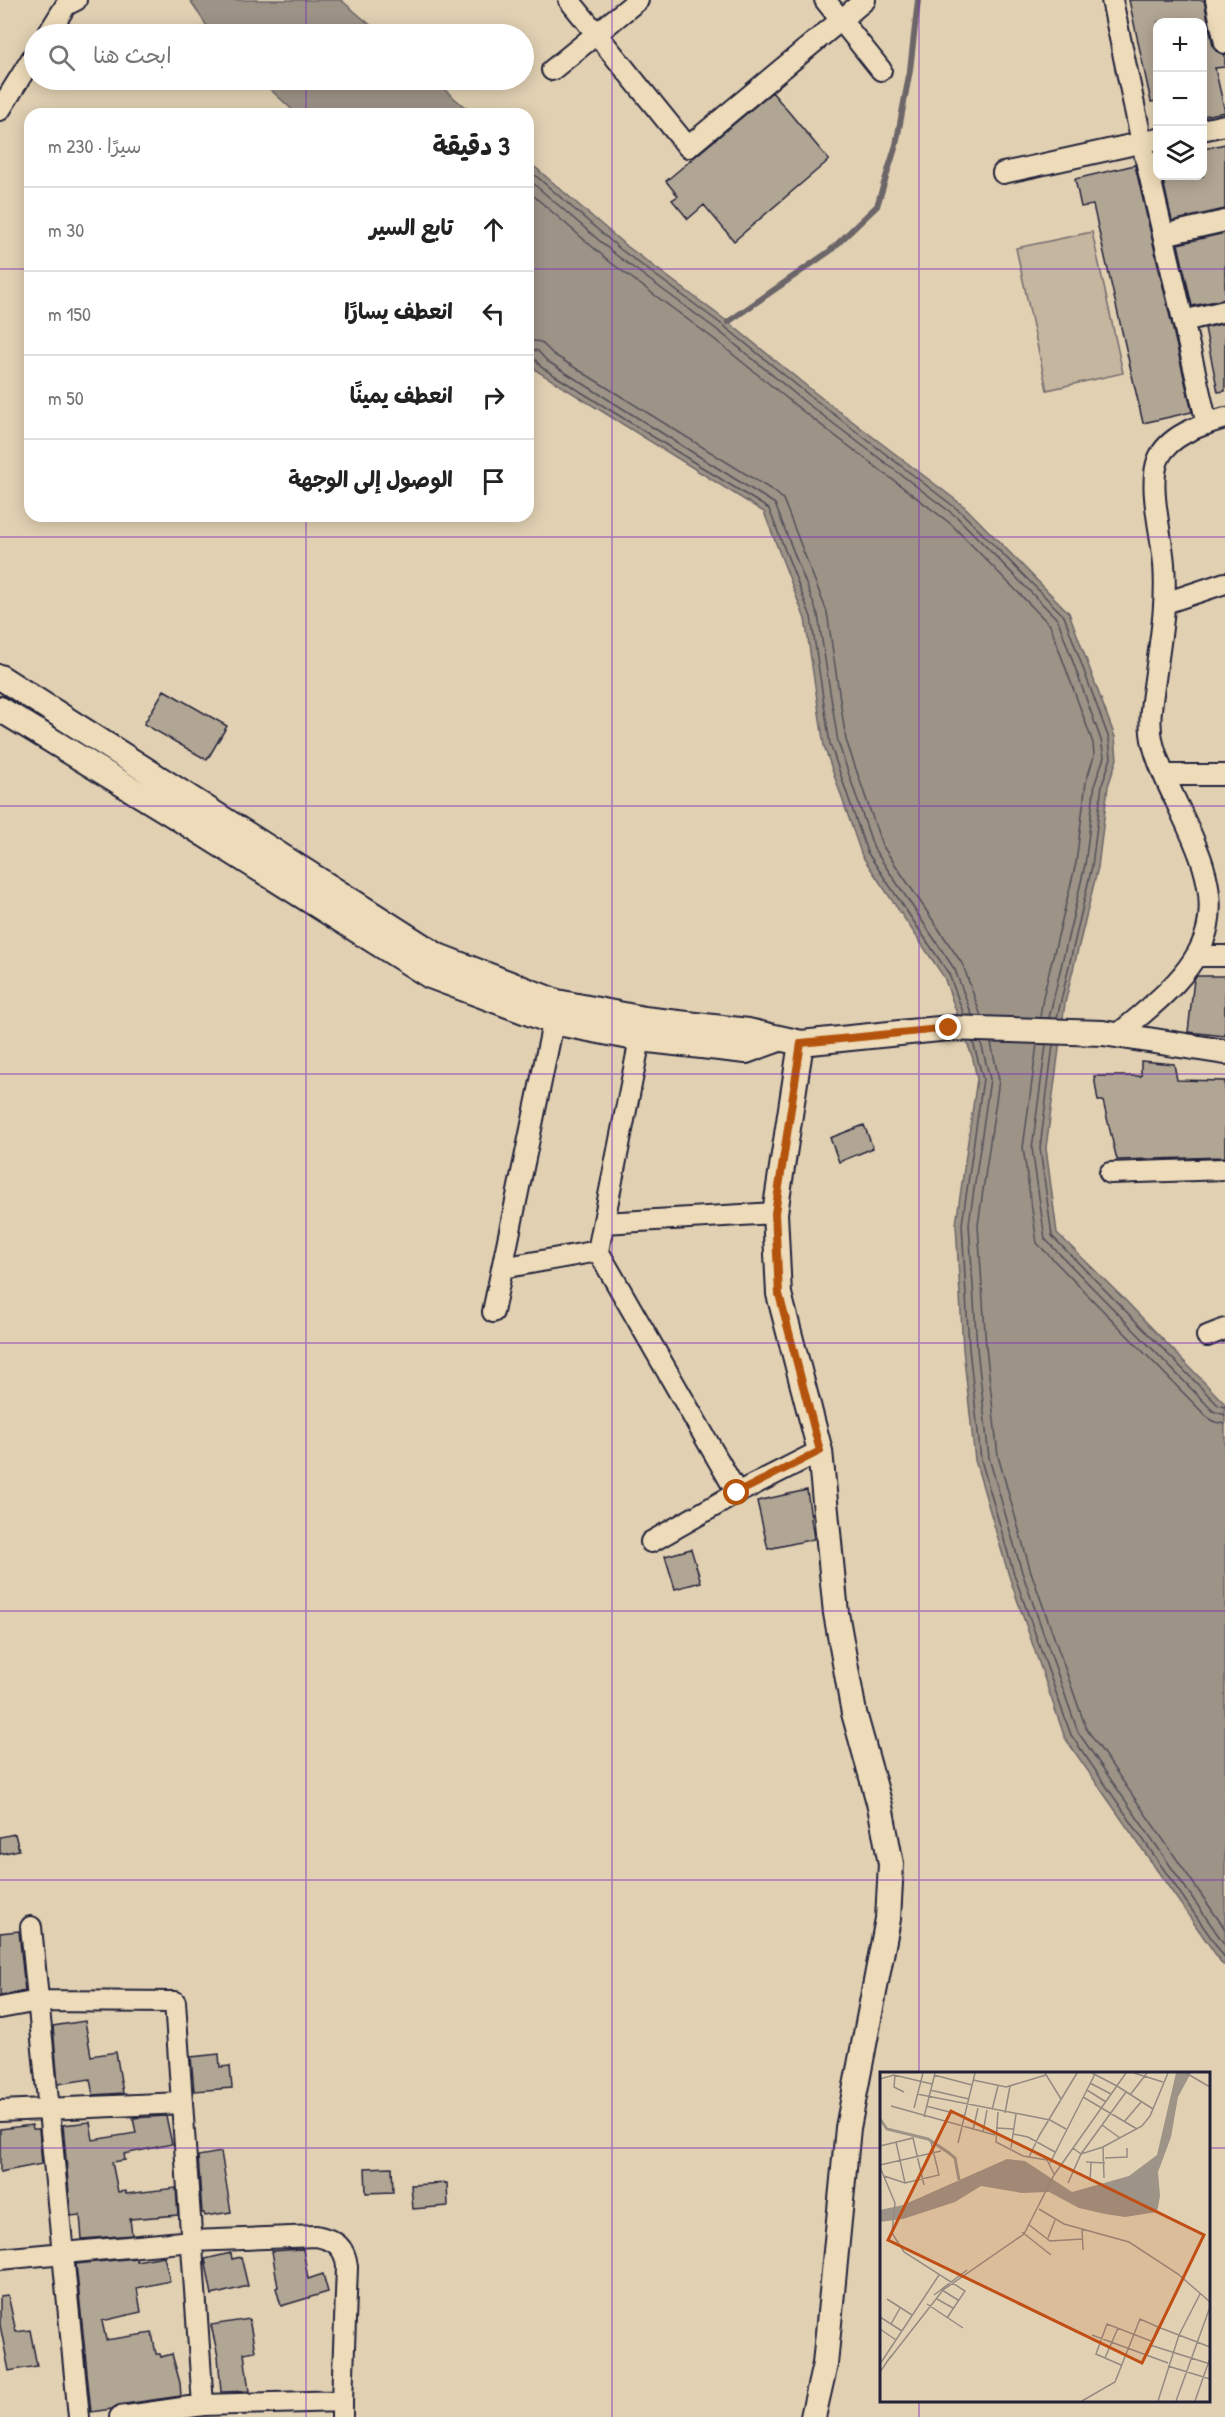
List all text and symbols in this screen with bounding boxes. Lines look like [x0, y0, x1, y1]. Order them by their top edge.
map controls [1153, 18, 1207, 180]
button: + [1153, 18, 1207, 72]
search box [24, 24, 534, 90]
text: ابحث هنا [93, 40, 172, 70]
icon: search [45, 41, 78, 74]
button: − [1153, 72, 1207, 126]
button: layers [1153, 126, 1207, 180]
text: 3 دقيقة [432, 128, 510, 163]
text: سيرًا · 230 m [48, 132, 142, 159]
text: تابع السير [370, 212, 453, 242]
icon: ahead [477, 213, 510, 246]
text: 30 m [48, 216, 84, 243]
text: انعطف يسارًا [344, 296, 453, 326]
icon: left [477, 297, 510, 330]
text: 150 m [48, 300, 91, 327]
text: انعطف يمينًا [350, 380, 453, 410]
icon: right [477, 381, 510, 414]
text: 50 m [48, 384, 84, 411]
text: الوصول إلى الوجهة [288, 464, 453, 494]
icon: arrive [477, 465, 510, 498]
route end [935, 1014, 961, 1040]
route start [723, 1479, 749, 1505]
inset map [880, 2072, 1210, 2402]

